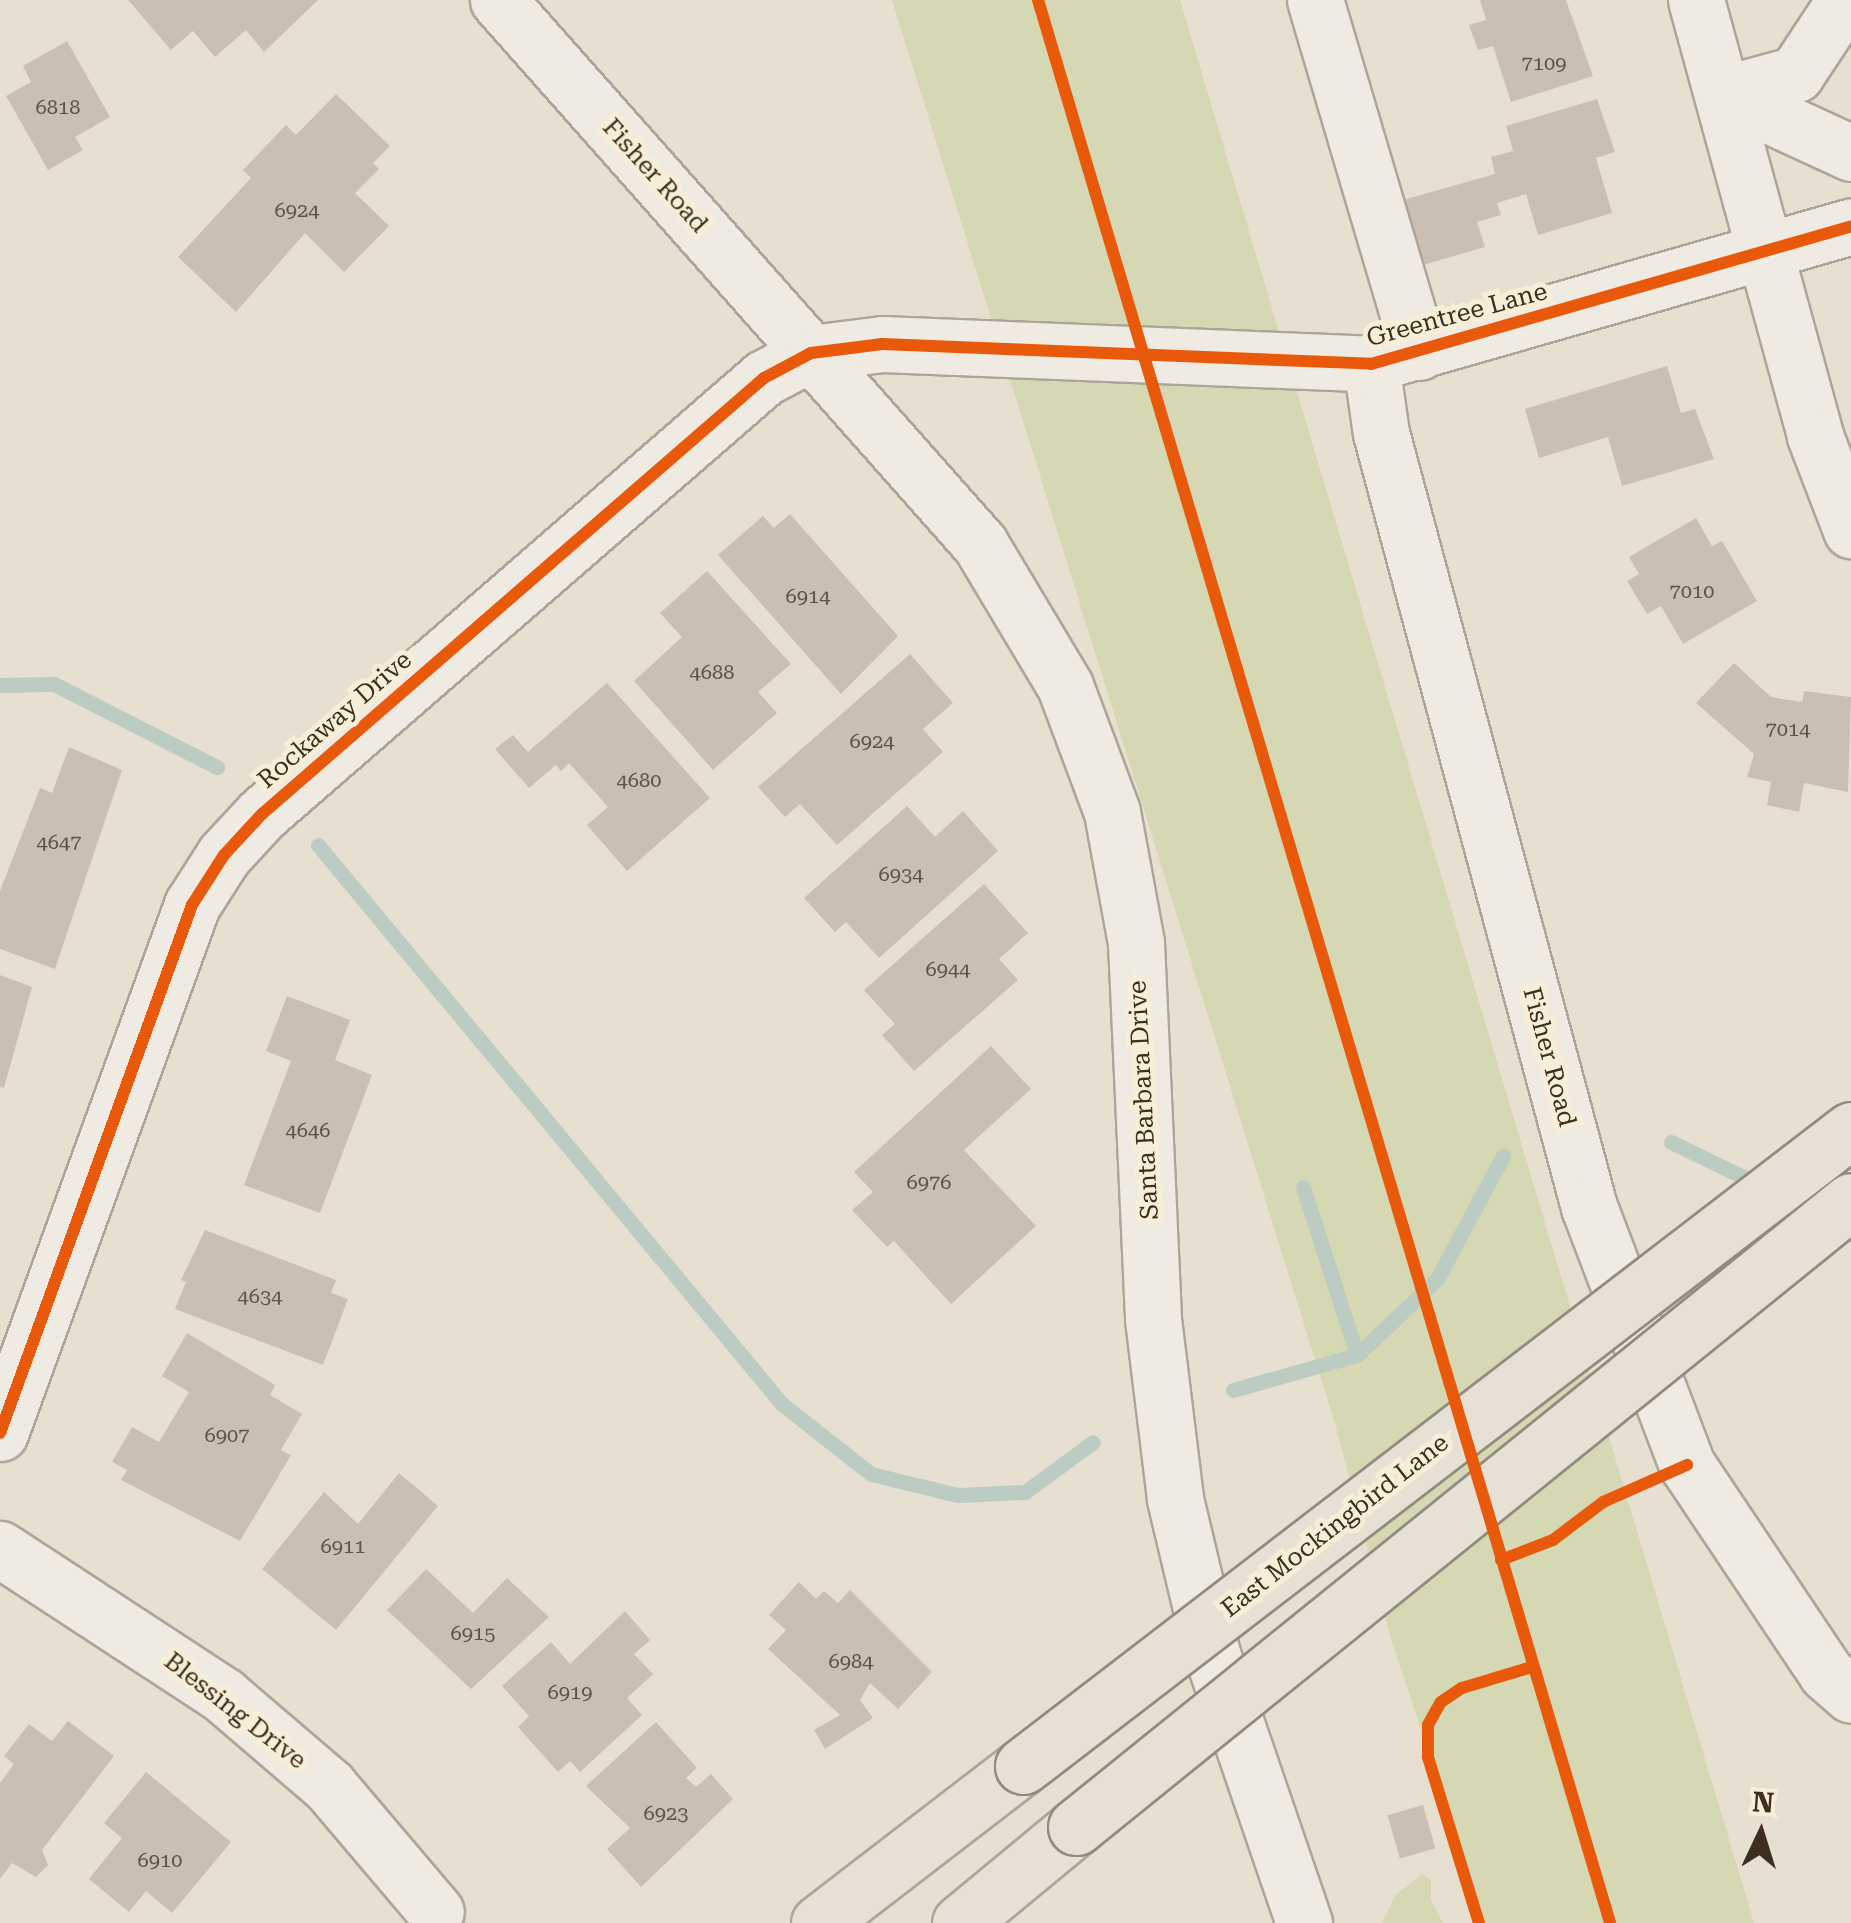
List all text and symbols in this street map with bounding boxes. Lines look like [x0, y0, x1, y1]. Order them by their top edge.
house number: 7109 [1522, 51, 1566, 75]
house number: 6818 [36, 95, 80, 119]
street label: Fisher Road [596, 113, 714, 239]
house number: 6924 [275, 198, 319, 222]
street label: Greentree Lane [1363, 276, 1551, 354]
house number: 7010 [1670, 579, 1714, 603]
house number: 6914 [786, 584, 830, 608]
street label: Rockaway Drive [252, 645, 418, 795]
house number: 4688 [690, 660, 734, 684]
house number: 7014 [1766, 717, 1810, 741]
house number: 6924 [850, 729, 894, 753]
house number: 4680 [617, 768, 661, 792]
house number: 4647 [37, 830, 81, 854]
house number: 6934 [879, 862, 923, 886]
house number: 6944 [926, 957, 970, 981]
street label: Santa Barbara Drive [1123, 980, 1165, 1220]
street label: Fisher Road [1516, 984, 1582, 1130]
house number: 4646 [286, 1118, 330, 1142]
house number: 6976 [907, 1170, 951, 1194]
house number: 4634 [238, 1284, 282, 1308]
house number: 6907 [205, 1423, 249, 1447]
street label: East Mockingbird Lane [1215, 1428, 1455, 1624]
house number: 6911 [321, 1534, 365, 1558]
house number: 6915 [451, 1621, 495, 1645]
street label: Blessing Drive [158, 1646, 312, 1776]
house number: 6984 [829, 1649, 873, 1673]
house number: 6919 [548, 1680, 592, 1704]
north arrow [1711, 1783, 1811, 1883]
text: N [1751, 1785, 1775, 1820]
house number: 6923 [644, 1801, 688, 1825]
house number: 6910 [138, 1848, 182, 1872]

